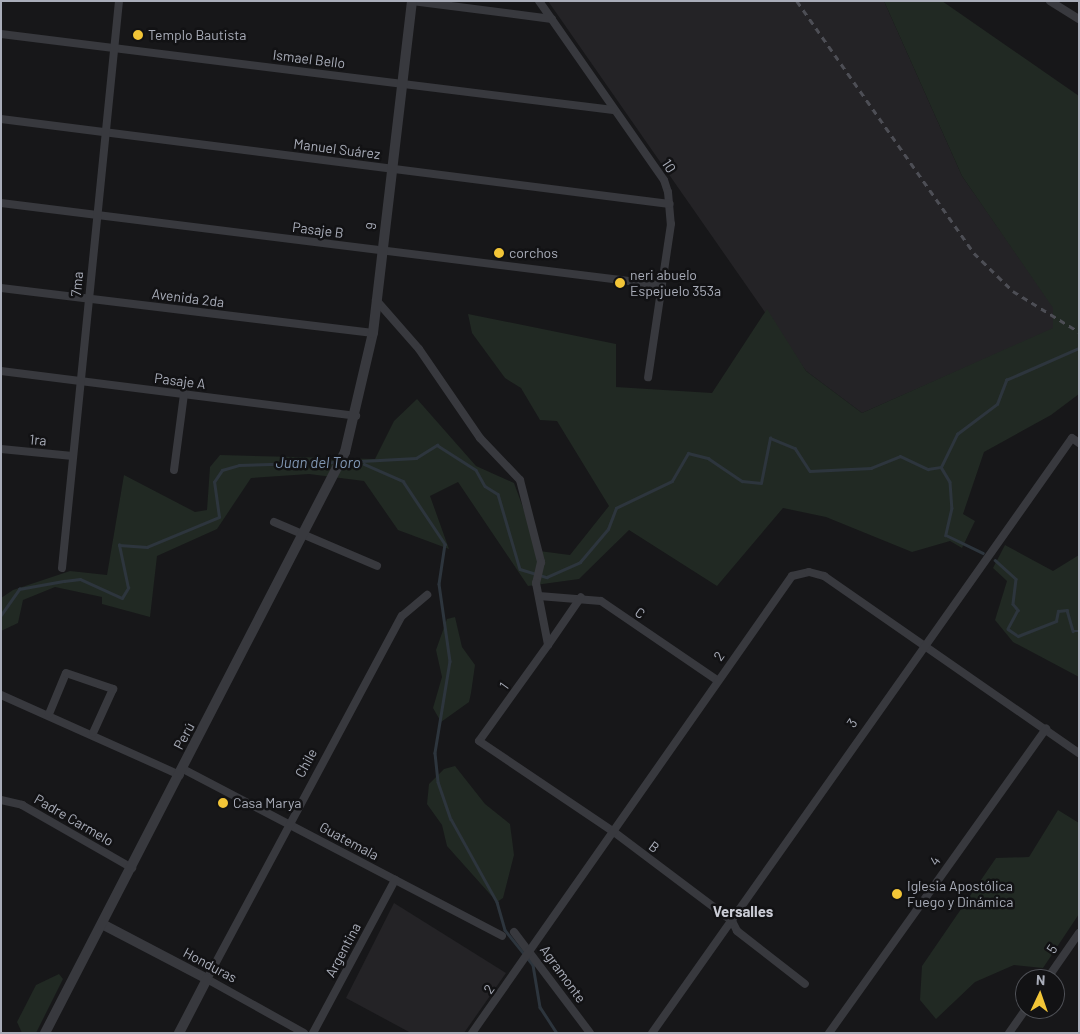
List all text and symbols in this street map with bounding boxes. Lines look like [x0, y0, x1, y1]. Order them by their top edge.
place label: Templo Bautista [148, 27, 246, 43]
marker: Templo Bautista [132, 29, 144, 41]
street label: Ismael Bello [272, 46, 346, 72]
street label: Manuel Suárez [293, 135, 381, 163]
street label: 10 [658, 156, 680, 176]
street label: Pasaje B [291, 219, 345, 241]
street label: 9 [362, 221, 380, 231]
place label: corchos [509, 245, 558, 261]
marker: corchos [493, 247, 505, 259]
place label: neri abuelo Espejuelo 353a [630, 267, 721, 300]
street label: 7ma [68, 271, 86, 297]
marker: neri abuelo Espejuelo 353a [614, 277, 626, 289]
street label: Avenida 2da [151, 285, 225, 311]
street label: Pasaje A [153, 370, 207, 392]
street label: 1ra [29, 431, 47, 449]
water label: Juan del Toro [275, 454, 361, 472]
street label: C [632, 604, 648, 622]
street label: 2 [710, 648, 728, 664]
street label: 1 [496, 679, 512, 693]
street label: 3 [843, 715, 861, 731]
street label: Perú [170, 720, 198, 752]
street label: Chile [291, 746, 321, 780]
street label: Padre Carmelo [31, 791, 117, 849]
place label: Casa Marya [233, 795, 301, 811]
marker: Casa Marya [217, 797, 229, 809]
street label: Guatemala [317, 818, 381, 864]
street label: B [645, 838, 663, 856]
street label: 4 [926, 853, 944, 869]
place label: Iglesia Apostólica Fuego y Dinámica [907, 878, 1013, 910]
marker: Iglesia Apostólica Fuego y Dinámica [891, 888, 903, 900]
district label: Versalles [713, 903, 773, 921]
street label: Argentina [322, 920, 364, 980]
street label: 5 [1043, 941, 1061, 957]
street label: Agramonte [537, 942, 589, 1006]
street label: Honduras [180, 944, 240, 986]
north arrow [1015, 969, 1065, 1019]
text: N [1036, 971, 1046, 988]
street label: 2 [480, 981, 498, 997]

